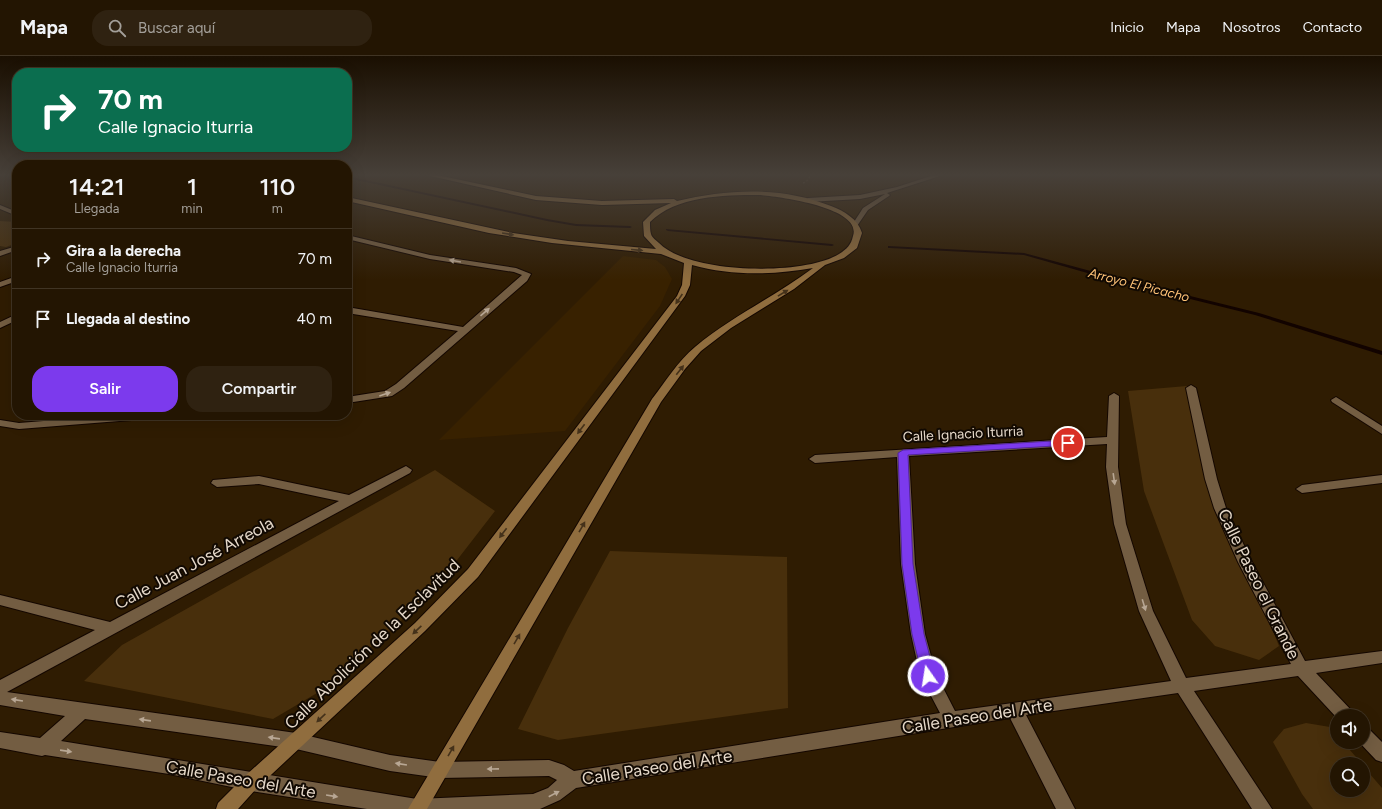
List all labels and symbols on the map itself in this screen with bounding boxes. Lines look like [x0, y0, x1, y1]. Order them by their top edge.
one-way arrow [502, 231, 514, 237]
one-way arrow [631, 247, 643, 253]
one-way arrow [449, 258, 461, 264]
water label: Arroyo El Picacho [1086, 265, 1191, 305]
one-way arrow [777, 289, 789, 296]
one-way arrow [675, 294, 683, 305]
one-way arrow [481, 308, 490, 317]
one-way arrow [676, 365, 685, 376]
one-way arrow [380, 391, 392, 397]
street label: Calle Ignacio Iturria [902, 422, 1024, 446]
one-way arrow [577, 424, 586, 435]
pin [1051, 426, 1085, 460]
one-way arrow [1111, 473, 1117, 485]
street label: Calle Paseo el Grande [1214, 506, 1304, 662]
street label: Calle Juan José Arreola [111, 513, 277, 613]
one-way arrow [579, 521, 586, 533]
one-way arrow [499, 528, 507, 538]
street label: Calle Abolición de la Esclavitud [280, 555, 464, 733]
one-way arrow [1142, 600, 1148, 612]
one-way arrow [412, 625, 422, 635]
one-way arrow [513, 633, 520, 645]
position arrow [907, 655, 949, 697]
street label: Calle Paseo del Arte [901, 694, 1053, 738]
one-way arrow [10, 697, 23, 703]
one-way arrow [316, 713, 326, 723]
one-way arrow [139, 717, 151, 723]
one-way arrow [268, 735, 280, 741]
one-way arrow [447, 745, 454, 757]
street label: Calle Paseo del Arte [581, 745, 733, 789]
one-way arrow [60, 748, 72, 754]
street label: Calle Paseo del Arte [165, 756, 317, 802]
one-way arrow [395, 761, 407, 767]
one-way arrow [486, 766, 499, 772]
one-way arrow [548, 791, 560, 797]
one-way arrow [326, 793, 338, 799]

